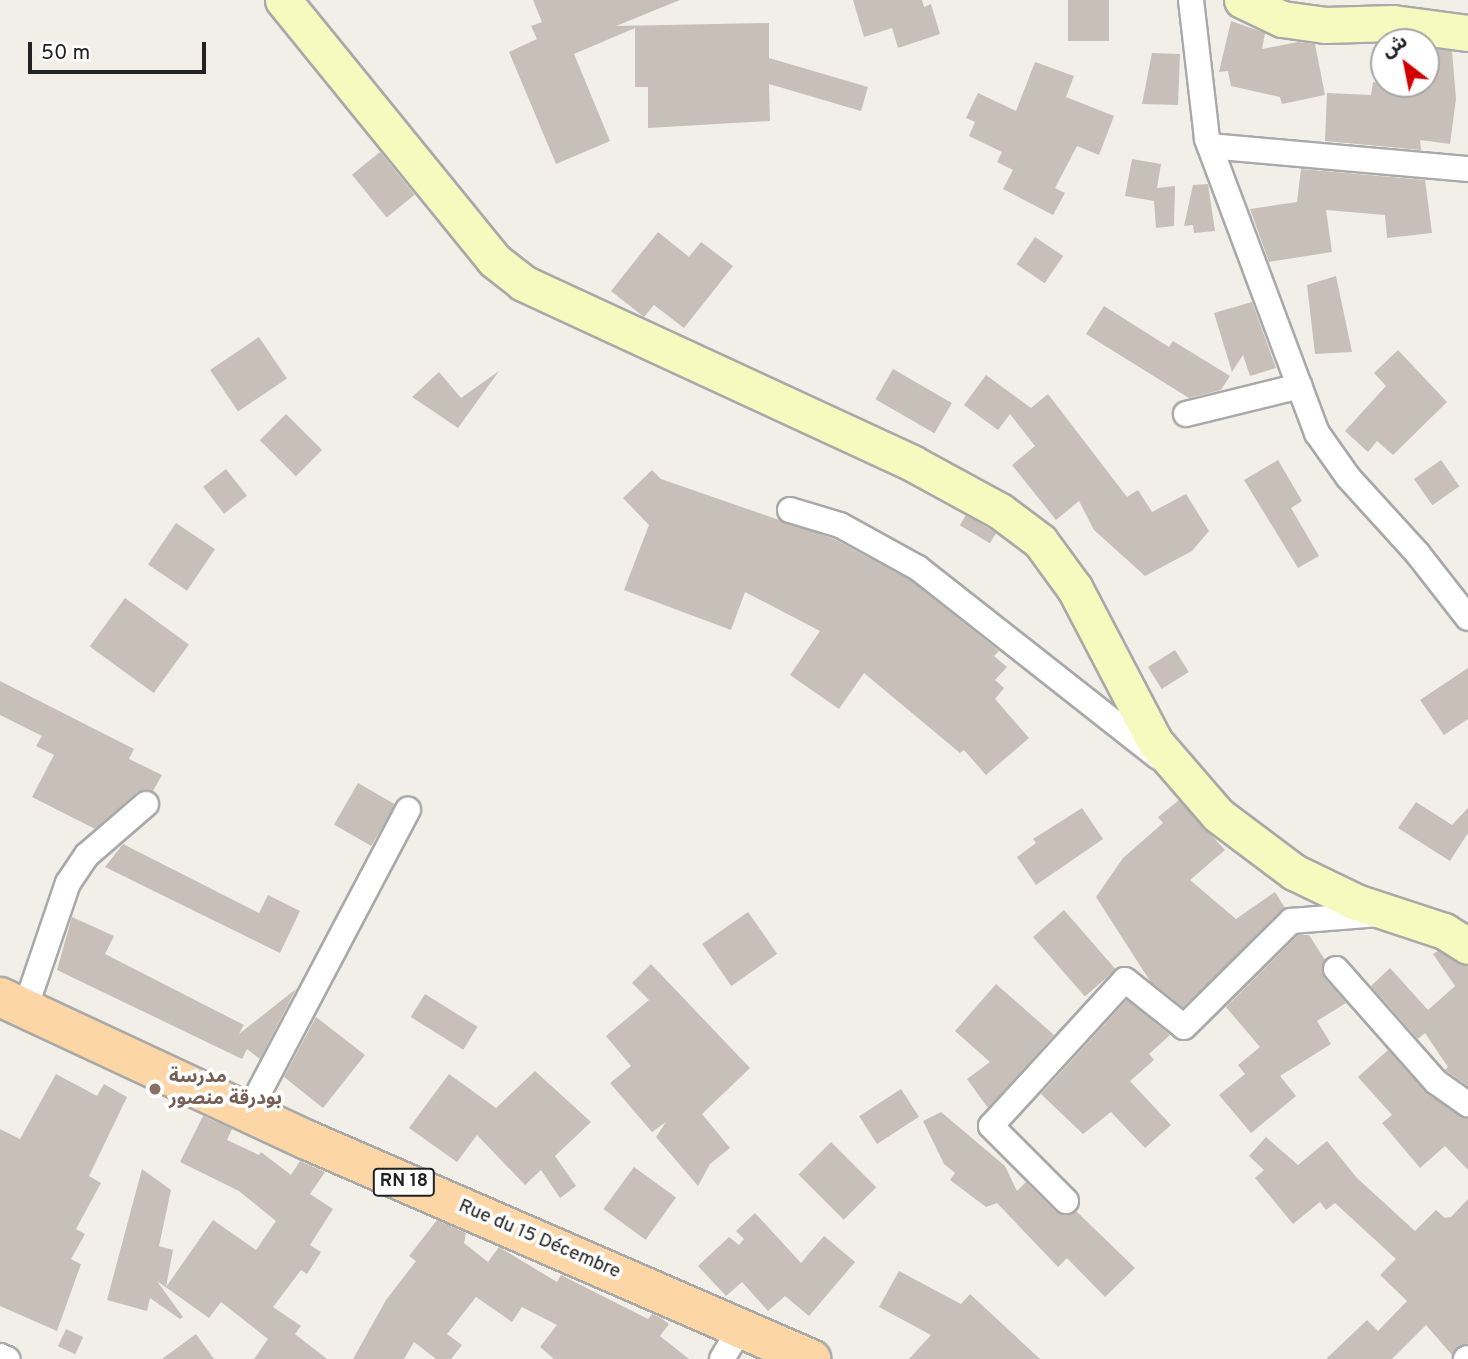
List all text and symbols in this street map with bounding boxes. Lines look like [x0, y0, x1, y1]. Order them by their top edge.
scale bar [32, 28, 210, 72]
north arrow [1370, 28, 1440, 98]
text: ش [1378, 30, 1412, 64]
text: 50 m [41, 40, 90, 67]
place label: مدرسة بودرقة منصور [169, 1067, 282, 1111]
marker: مدرسة بودرقة منصور [147, 1081, 163, 1097]
road number: RN 18 [372, 1168, 436, 1196]
street label: Rue du 15 Décembre [455, 1196, 623, 1284]

